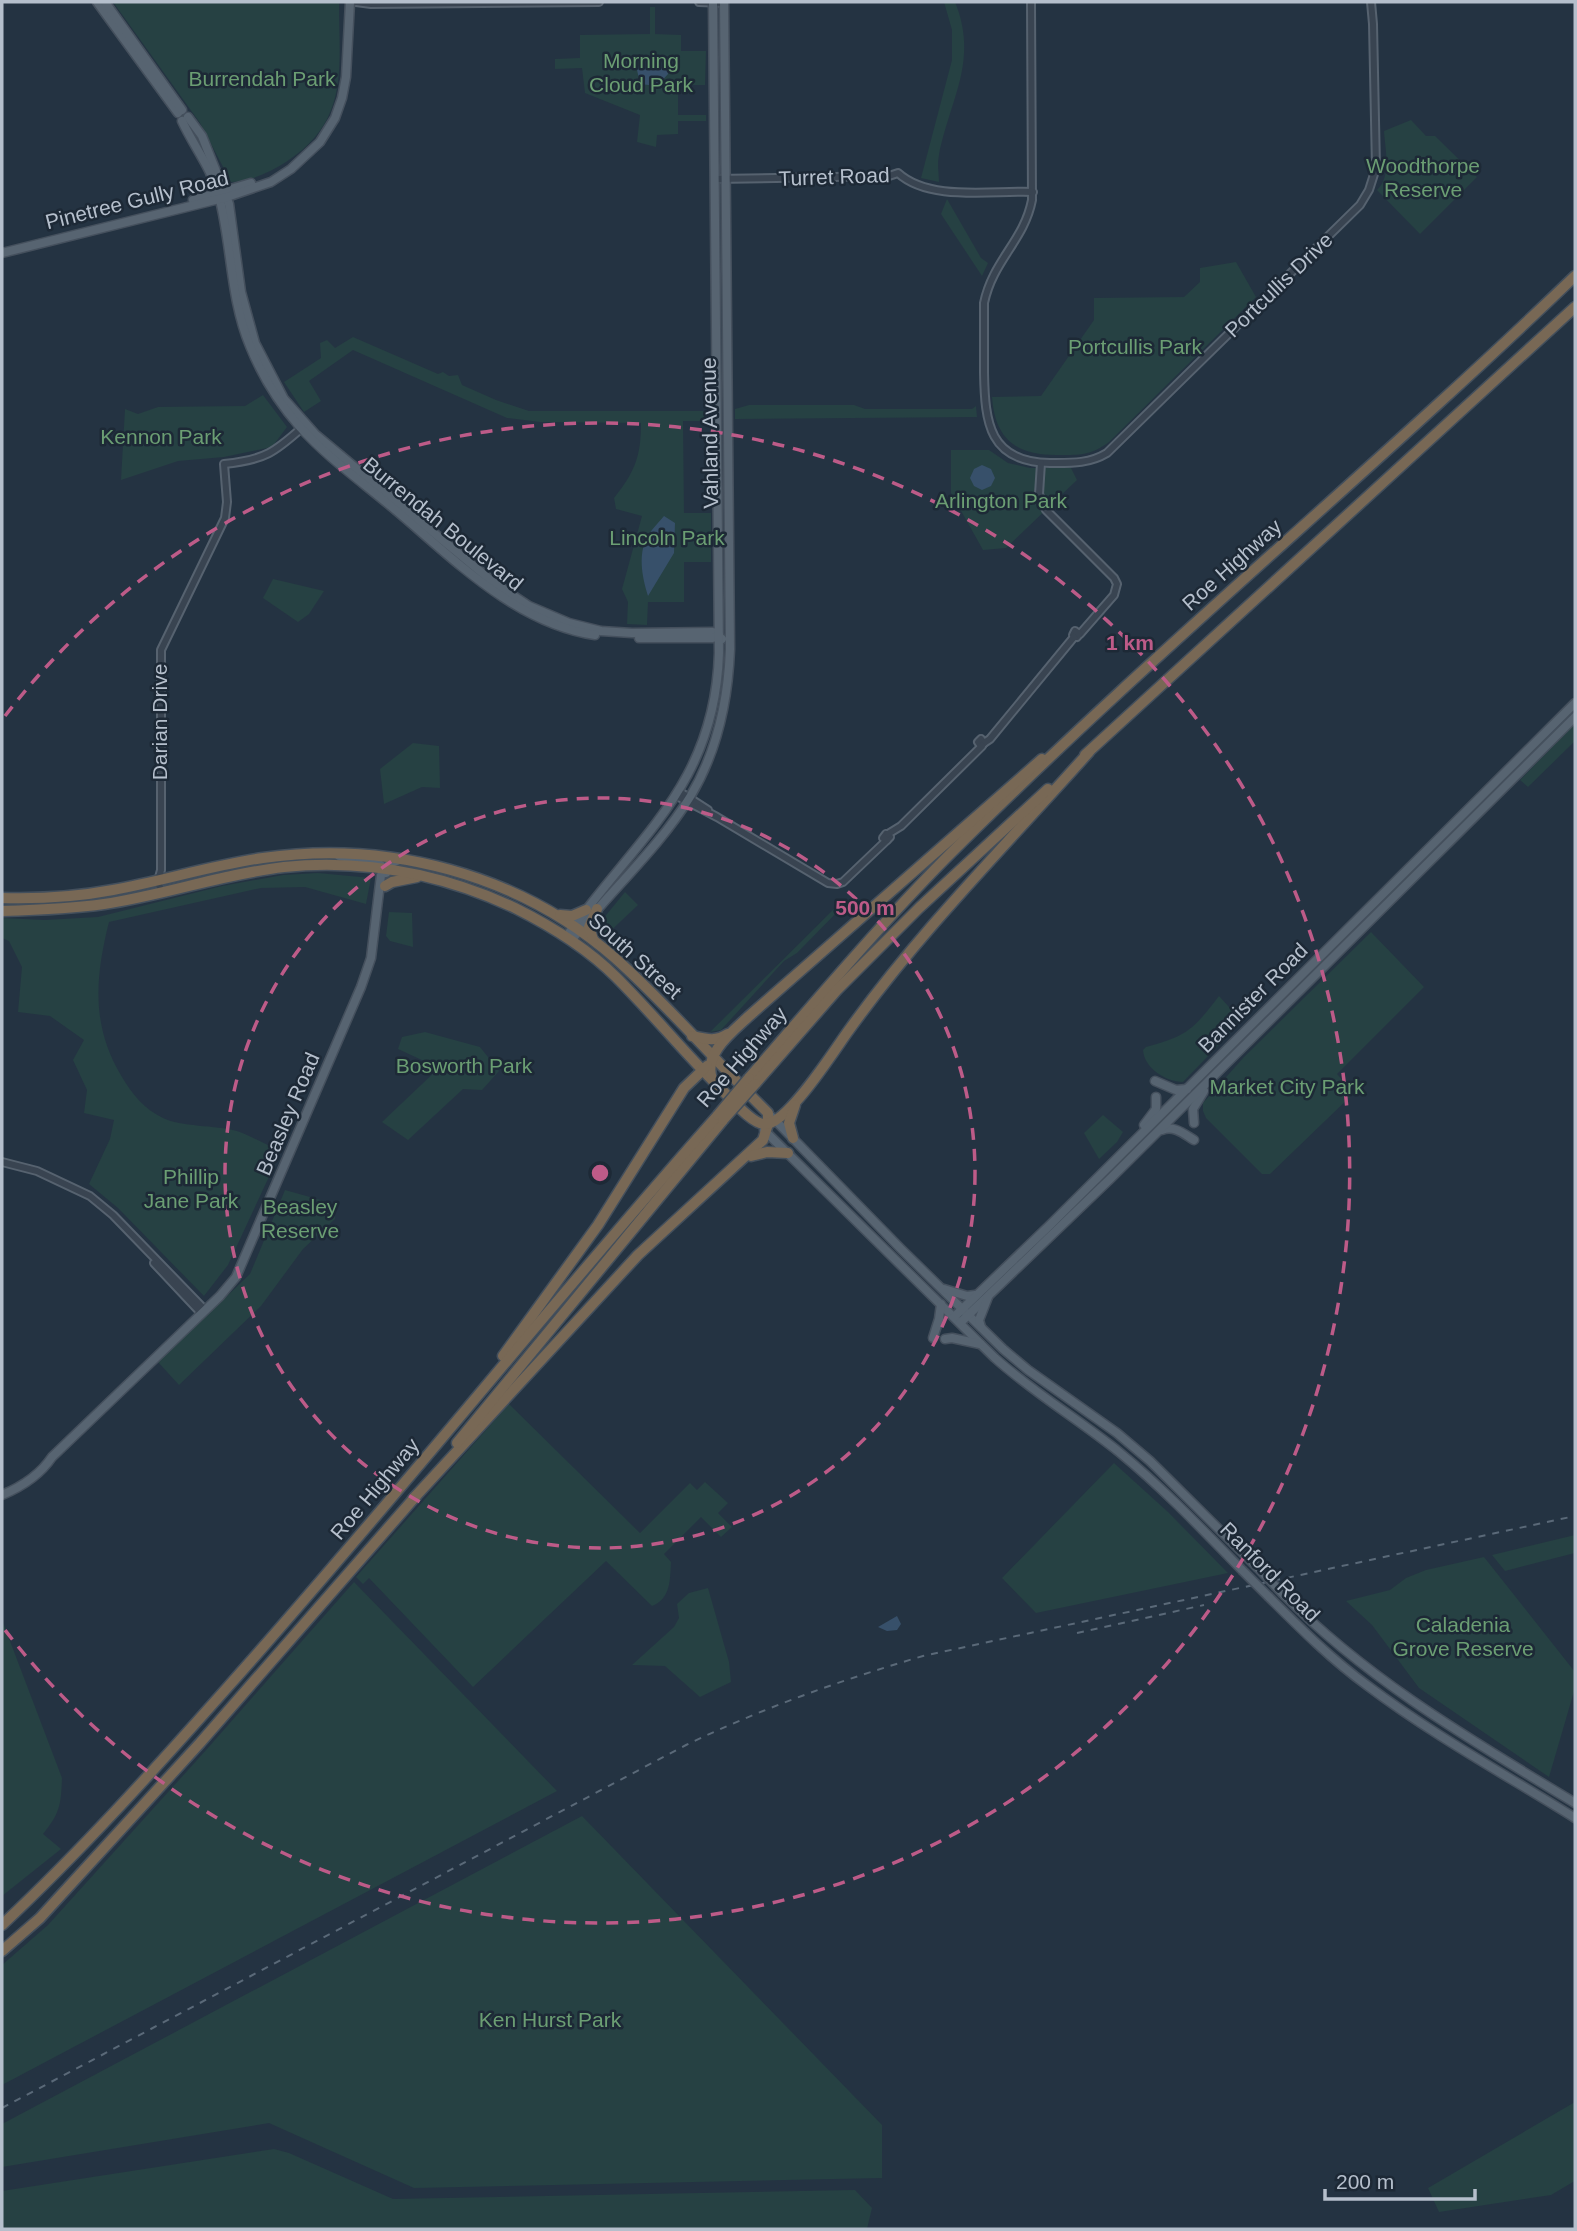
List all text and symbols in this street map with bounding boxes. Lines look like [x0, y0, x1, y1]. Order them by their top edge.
park label: Morning Cloud Park [589, 49, 693, 96]
park label: Burrendah Park [188, 67, 336, 90]
park label: Woodthorpe Reserve [1366, 154, 1480, 201]
street label: Turret Road [778, 163, 890, 190]
street label: Pinetree Gully Road [43, 166, 231, 233]
street label: Portcullis Drive [1220, 228, 1337, 342]
park label: Portcullis Park [1068, 335, 1203, 358]
street label: Vahland Avenue [697, 357, 722, 509]
park label: Kennon Park [100, 425, 222, 448]
street label: Burrendah Boulevard [359, 452, 528, 595]
park label: Arlington Park [935, 489, 1067, 512]
street label: Roe Highway [1178, 514, 1286, 615]
park label: Lincoln Park [609, 526, 725, 549]
text: 1 km [1106, 631, 1154, 654]
street label: Darian Drive [148, 664, 171, 780]
text: 500 m [835, 896, 895, 919]
street label: South Street [584, 908, 687, 1003]
street label: Bannister Road [1193, 938, 1312, 1057]
street label: Roe Highway [692, 1002, 792, 1111]
street label: Beasley Road [251, 1049, 324, 1178]
park label: Bosworth Park [396, 1054, 533, 1077]
park label: Market City Park [1209, 1075, 1365, 1098]
centre of rings [588, 1161, 612, 1185]
park label: Phillip Jane Park [144, 1165, 239, 1212]
park label: Beasley Reserve [261, 1195, 339, 1242]
street label: Roe Highway [326, 1433, 424, 1544]
street label: Ranford Road [1216, 1517, 1325, 1626]
park label: Caladenia Grove Reserve [1392, 1613, 1534, 1660]
park label: Ken Hurst Park [479, 2008, 622, 2031]
scale bar [1325, 2158, 1476, 2202]
text: 200 m [1336, 2170, 1394, 2193]

